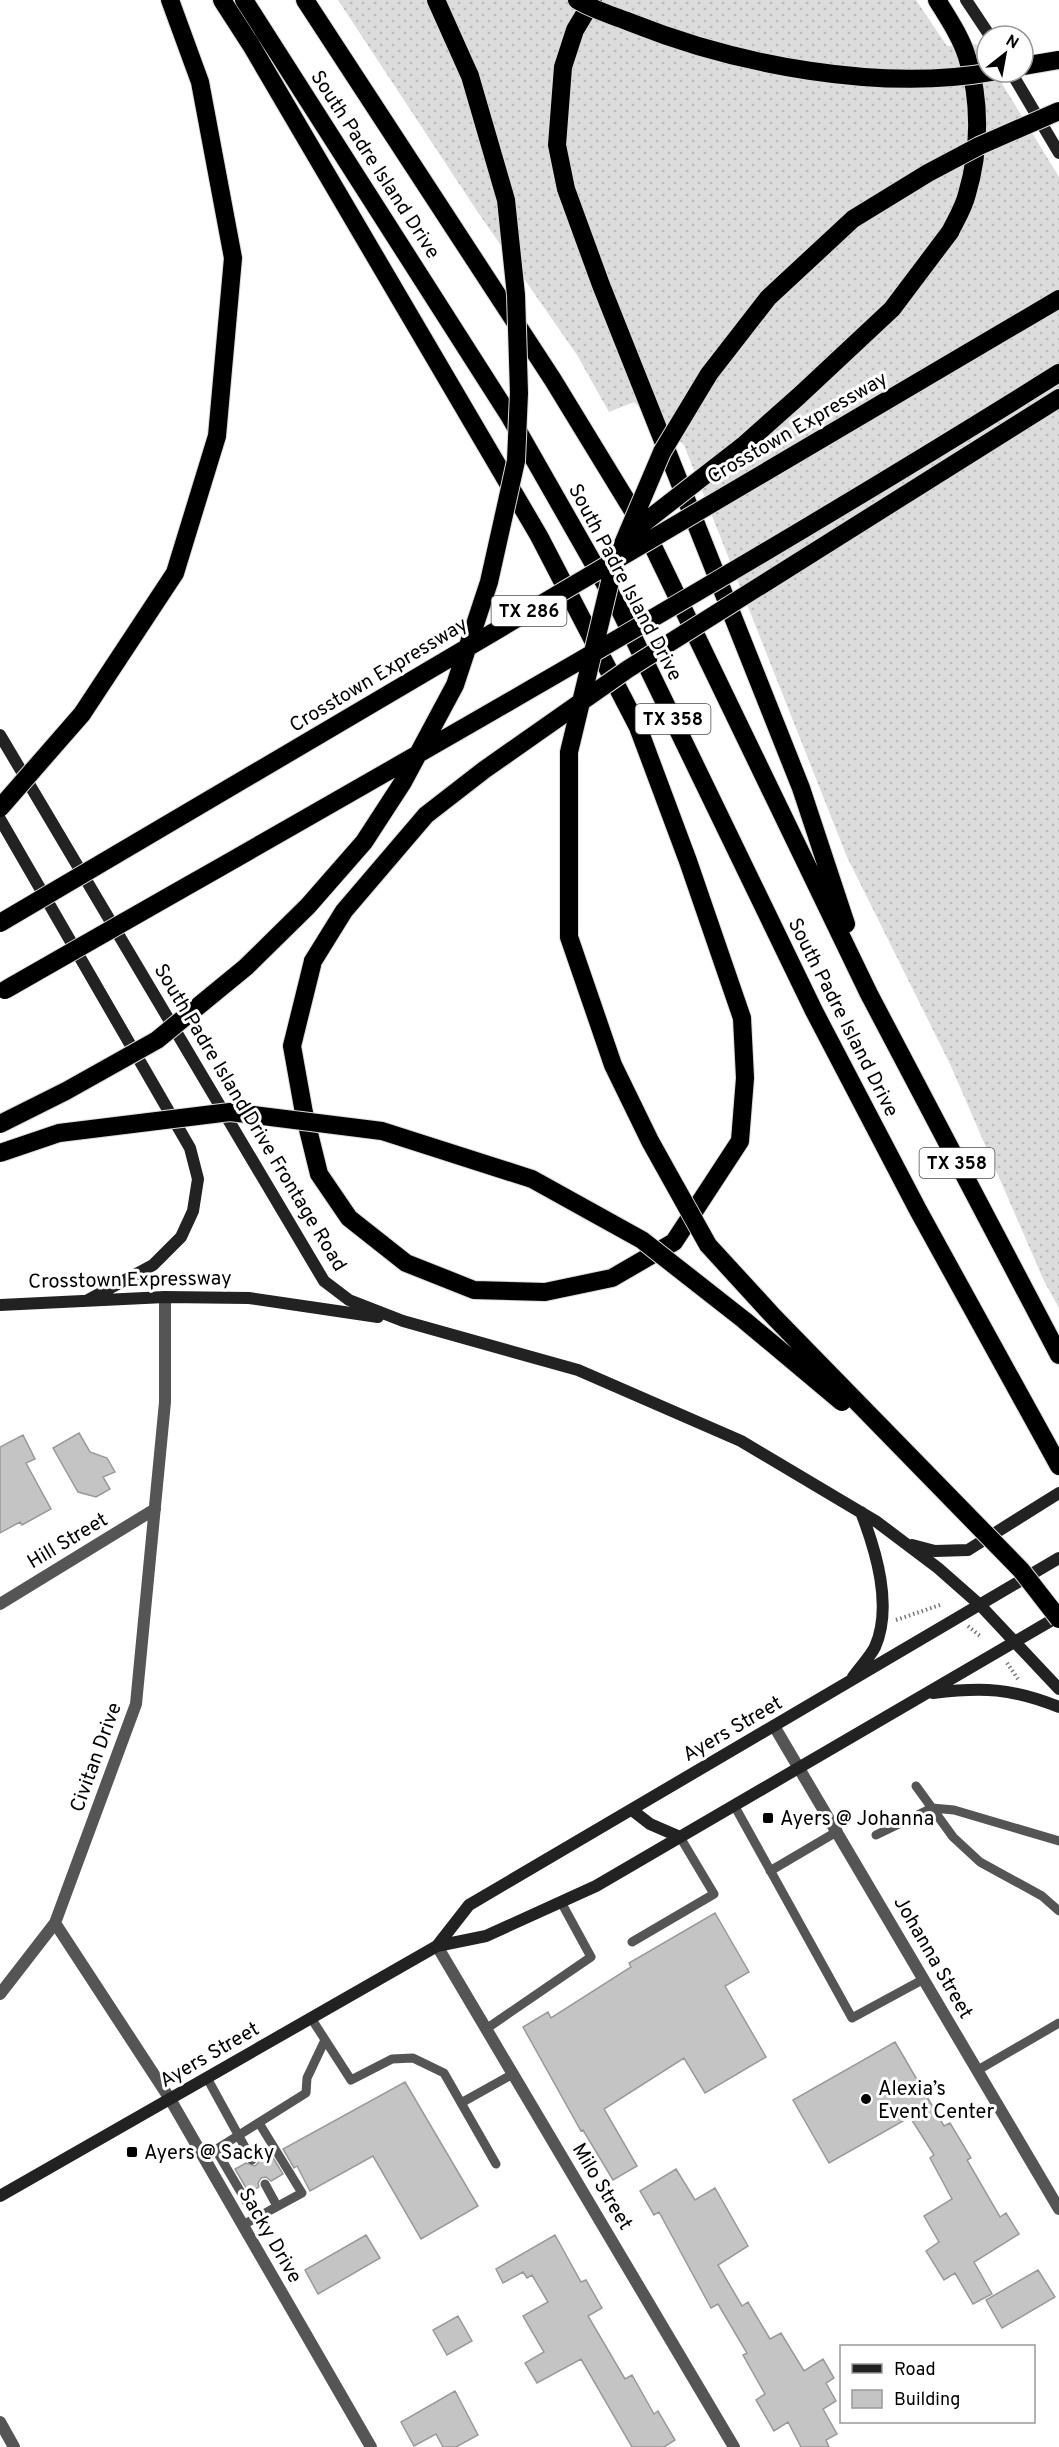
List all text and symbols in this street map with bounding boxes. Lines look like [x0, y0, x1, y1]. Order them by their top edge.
north arrow [975, 24, 1035, 84]
text: N [1002, 31, 1022, 54]
street label: South Padre Island Drive [304, 66, 445, 264]
street label: Crosstown Expressway [703, 367, 893, 491]
street label: South Padre Island Drive [561, 480, 687, 686]
road number: TX 286 [492, 596, 566, 626]
street label: Crosstown Expressway [285, 612, 473, 739]
road number: TX 358 [636, 704, 710, 734]
street label: South Padre Island Drive [781, 914, 904, 1122]
street label: South Padre Island Drive Frontage Road [147, 959, 352, 1277]
road number: TX 358 [920, 1148, 994, 1178]
street label: Crosstown Expressway [28, 1266, 232, 1296]
street label: Hill Street [23, 1508, 113, 1576]
street label: Ayers Street [679, 1691, 787, 1769]
street label: Civitan Drive [65, 1699, 129, 1816]
place label: Ayers @ Johanna [780, 1807, 934, 1833]
marker: Ayers @ Johanna [761, 1811, 775, 1825]
street label: Johanna Street [887, 1892, 978, 2024]
street label: Ayers Street [156, 2017, 264, 2095]
place label: Alexia’s Event Center [878, 2077, 995, 2126]
marker: Alexia’s Event Center [859, 2092, 873, 2106]
street label: Milo Street [565, 2139, 637, 2235]
place label: Ayers @ Sacky [144, 2141, 274, 2167]
marker: Ayers @ Sacky [125, 2145, 139, 2159]
street label: Sacky Drive [232, 2184, 307, 2288]
legend [840, 2345, 1035, 2423]
text: Road [894, 2359, 936, 2382]
text: Building [894, 2389, 960, 2412]

